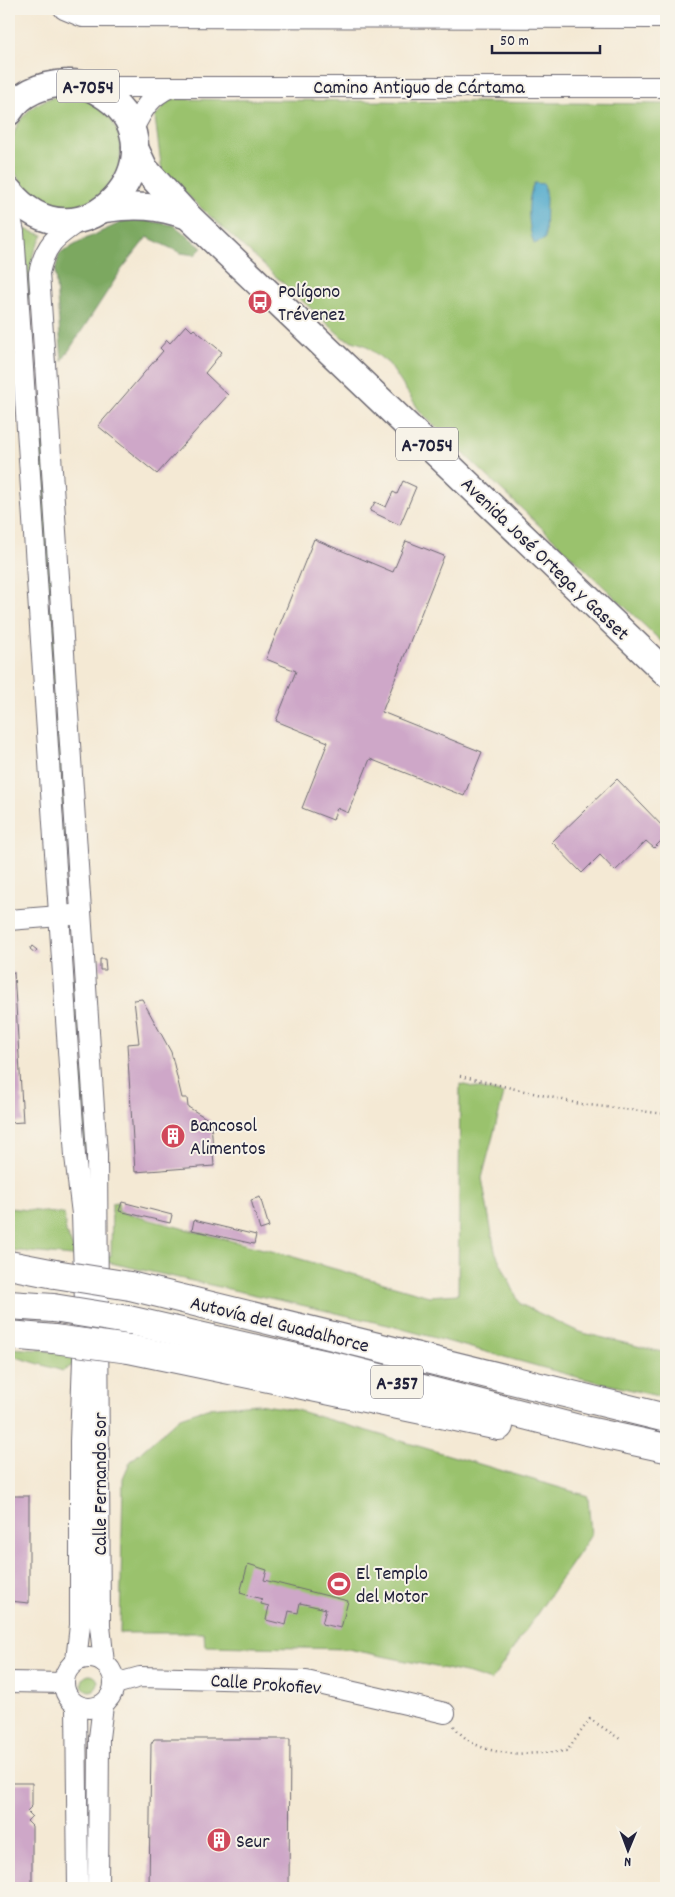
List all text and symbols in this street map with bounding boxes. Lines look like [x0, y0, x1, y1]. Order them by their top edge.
scale bar [492, 22, 600, 54]
text: 50 m [500, 31, 529, 53]
road number: A-7054 [57, 70, 119, 102]
street label: Camino Antiguo de Cártama [313, 75, 525, 103]
place label: Polígono Trévenez [278, 279, 345, 330]
bus stop icon: Polígono Trévenez [247, 289, 273, 315]
road number: A-7054 [396, 428, 458, 460]
street label: Avenida José Ortega y Gasset [453, 472, 635, 648]
place label: Bancosol Alimentos [190, 1113, 266, 1164]
building icon: Bancosol Alimentos [160, 1123, 186, 1149]
street label: Autovía del Guadalhorce [187, 1290, 372, 1362]
road number: A-357 [371, 1365, 423, 1398]
street label: Calle Fernando Sor [88, 1412, 116, 1556]
place label: El Templo del Motor [356, 1561, 428, 1612]
sports icon: El Templo del Motor [326, 1571, 352, 1597]
street label: Calle Prokofiev [209, 1668, 323, 1704]
north arrow [602, 1824, 652, 1874]
building icon: Seur [206, 1827, 232, 1853]
place label: Seur [236, 1829, 270, 1857]
text: N [624, 1851, 631, 1871]

